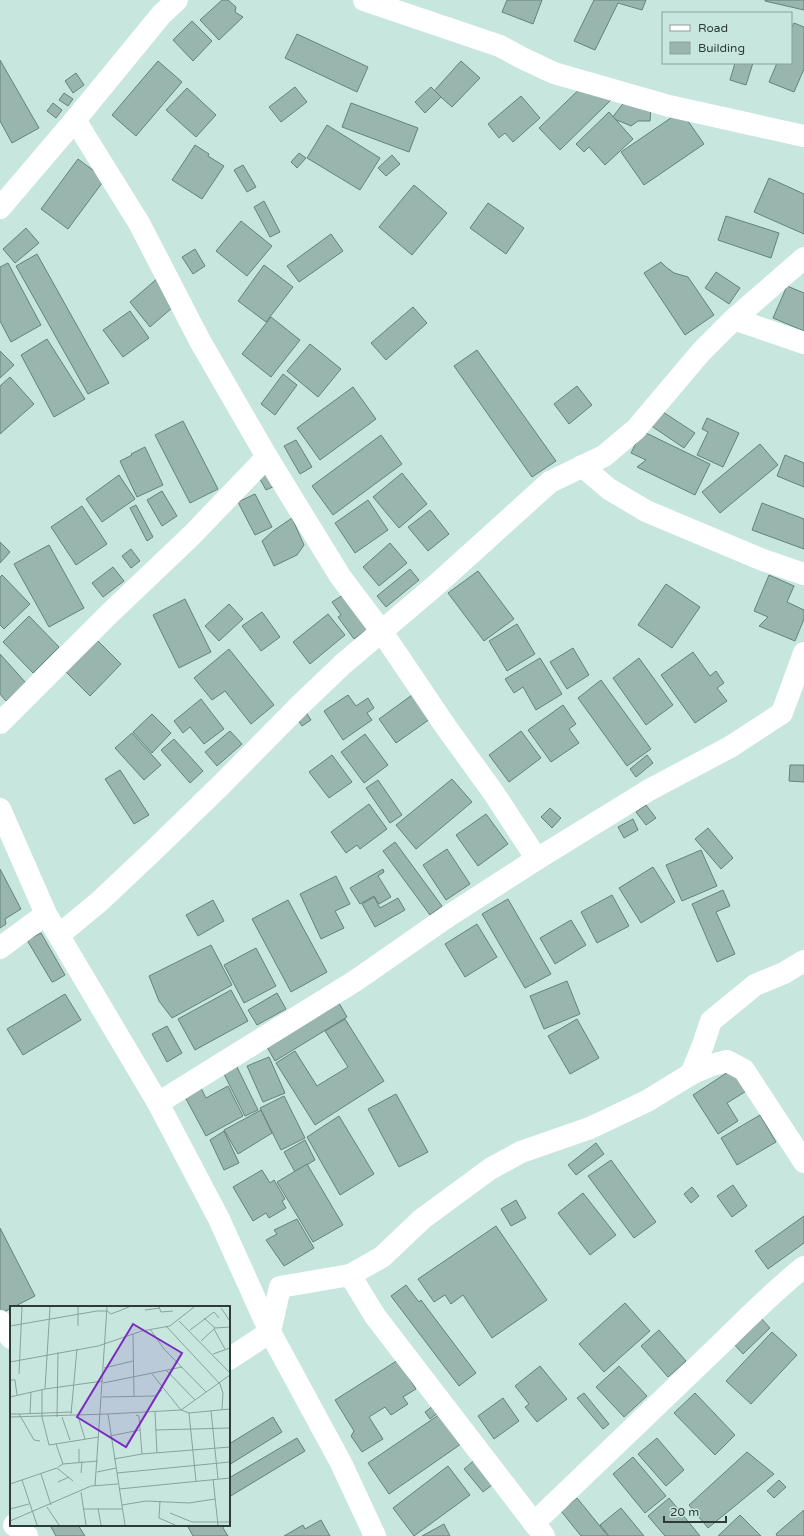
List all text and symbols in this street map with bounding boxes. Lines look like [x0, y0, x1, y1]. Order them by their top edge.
legend [662, 12, 792, 64]
text: Road [698, 21, 728, 35]
text: Building [698, 41, 745, 55]
inset map [10, 1306, 230, 1526]
scale bar [664, 1498, 726, 1524]
text: 20 m [670, 1505, 699, 1519]

